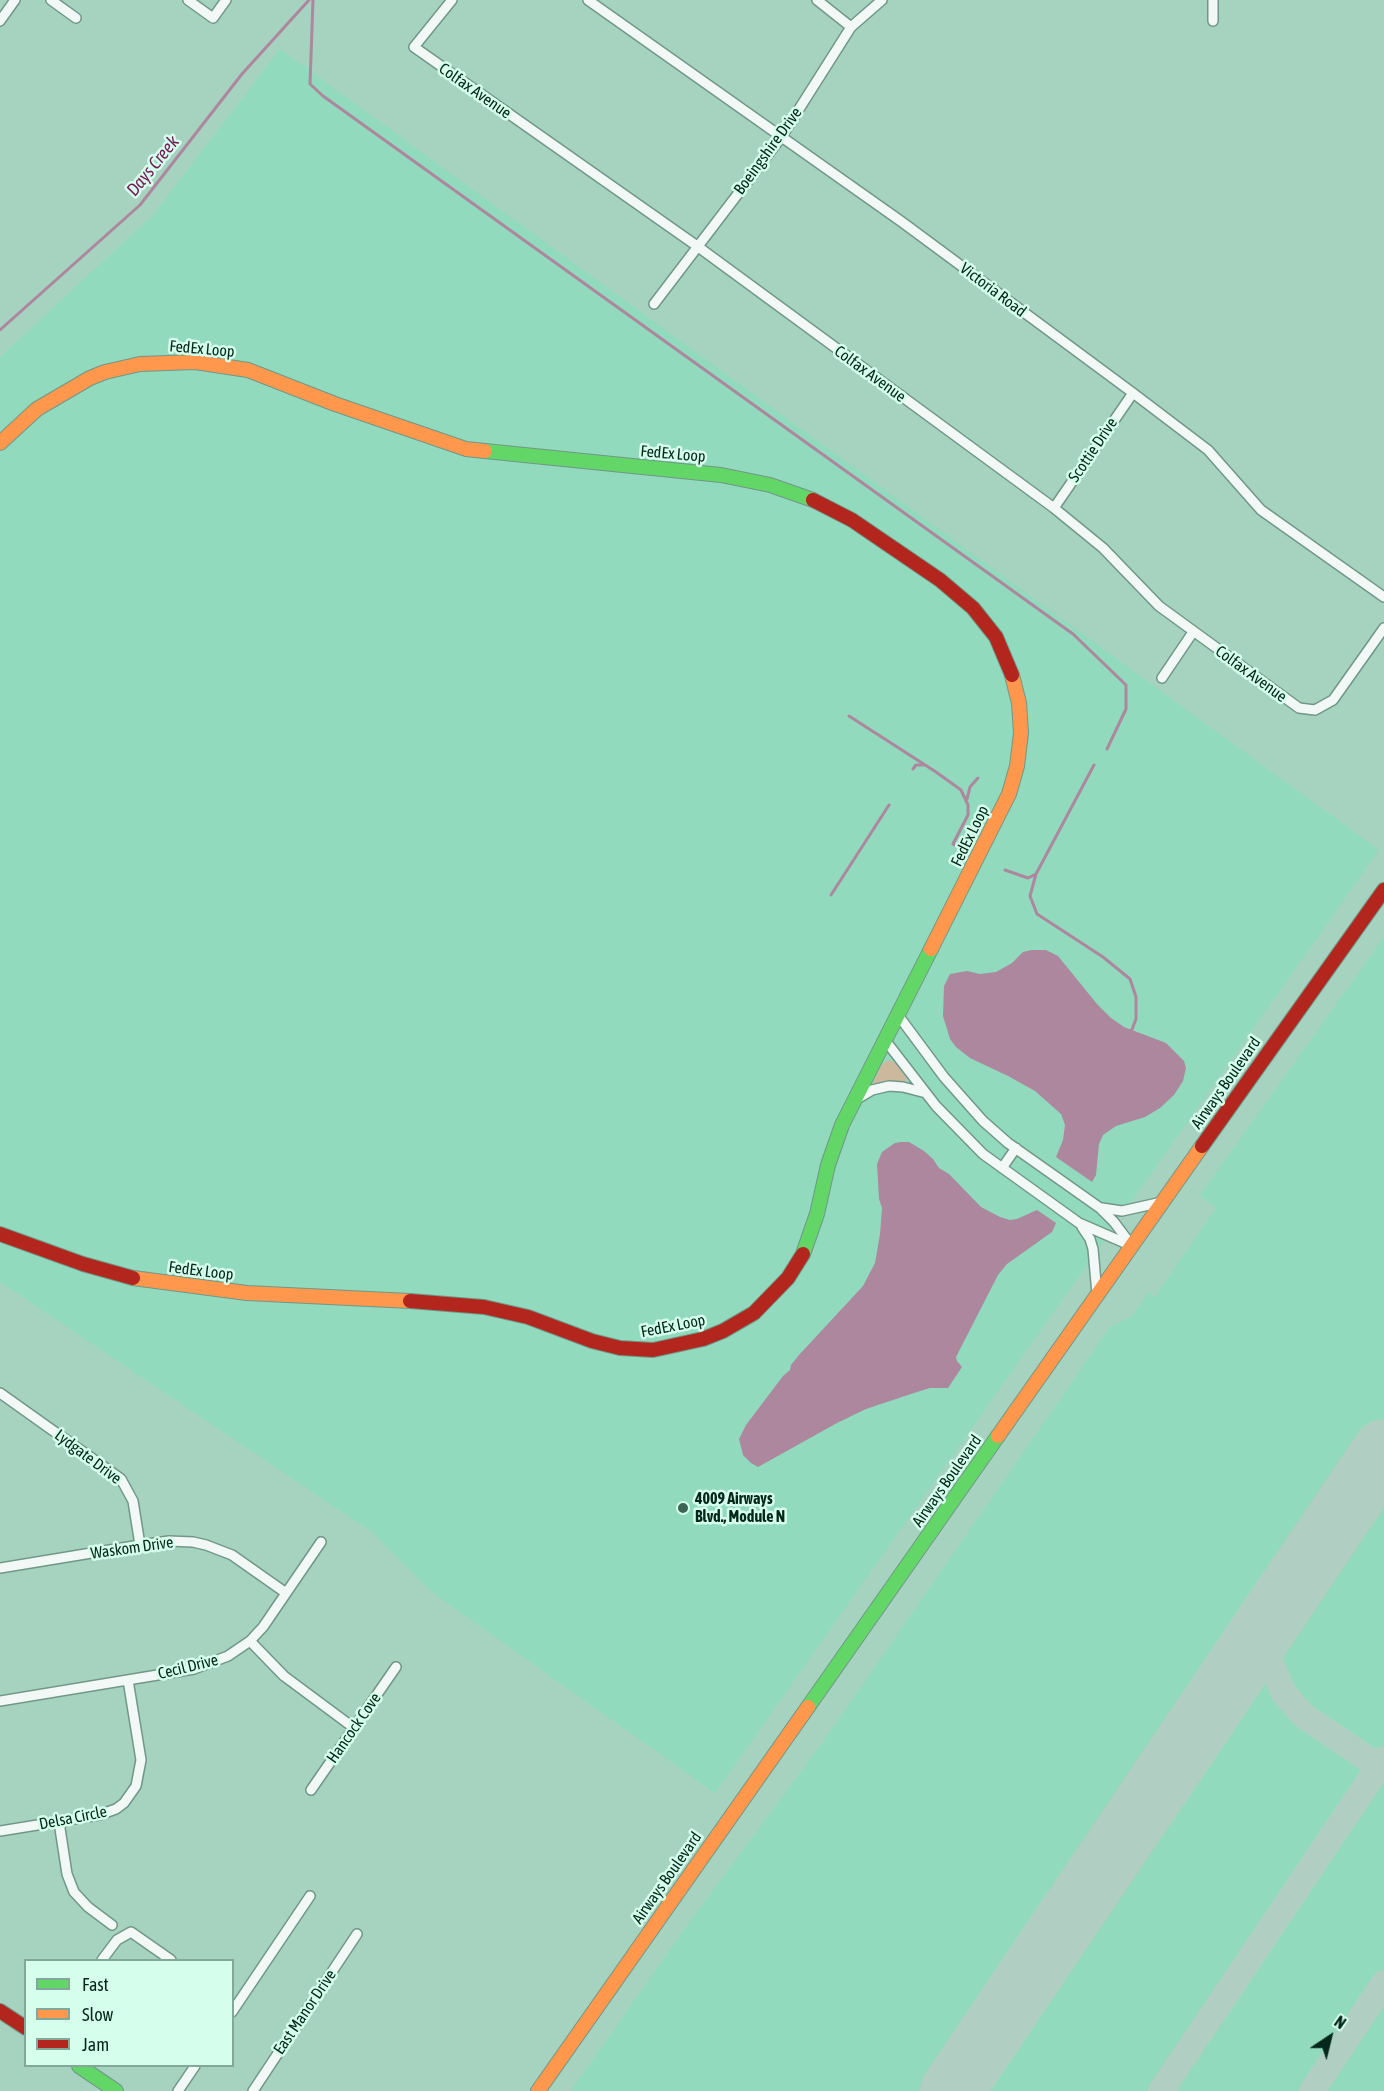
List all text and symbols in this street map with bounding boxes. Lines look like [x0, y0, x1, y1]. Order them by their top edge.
street label: Colfax Avenue [435, 59, 515, 123]
street label: Boeingshire Drive [730, 104, 806, 198]
water label: Days Creek [122, 131, 184, 201]
street label: Victoria Road [956, 259, 1030, 321]
street label: FedEx Loop [169, 337, 235, 361]
street label: Colfax Avenue [830, 342, 910, 406]
street label: Scottie Drive [1064, 414, 1122, 486]
street label: FedEx Loop [640, 442, 706, 466]
street label: Colfax Avenue [1211, 642, 1291, 706]
street label: FedEx Loop [947, 802, 993, 870]
street label: Airways Boulevard [1187, 1033, 1265, 1133]
street label: FedEx Loop [167, 1257, 235, 1285]
street label: FedEx Loop [639, 1310, 707, 1342]
street label: Lydgate Drive [51, 1426, 125, 1488]
street label: Airways Boulevard [908, 1431, 986, 1531]
place label: 4009 Airways Blvd., Module N [695, 1489, 785, 1527]
marker: 4009 Airways Blvd., Module N [676, 1501, 690, 1515]
street label: Waskom Drive [89, 1533, 175, 1563]
street label: Cecil Drive [156, 1650, 220, 1684]
street label: Hancock Cove [323, 1689, 385, 1767]
street label: Delsa Circle [37, 1802, 109, 1834]
street label: Airways Boulevard [628, 1828, 706, 1928]
legend [24, 1959, 234, 2067]
street label: East Manor Drive [270, 1966, 340, 2058]
text: Fast [82, 1974, 109, 1995]
text: Slow [82, 2004, 113, 2025]
north arrow [1300, 2007, 1360, 2067]
text: N [1331, 2012, 1349, 2032]
text: Jam [82, 2034, 109, 2055]

